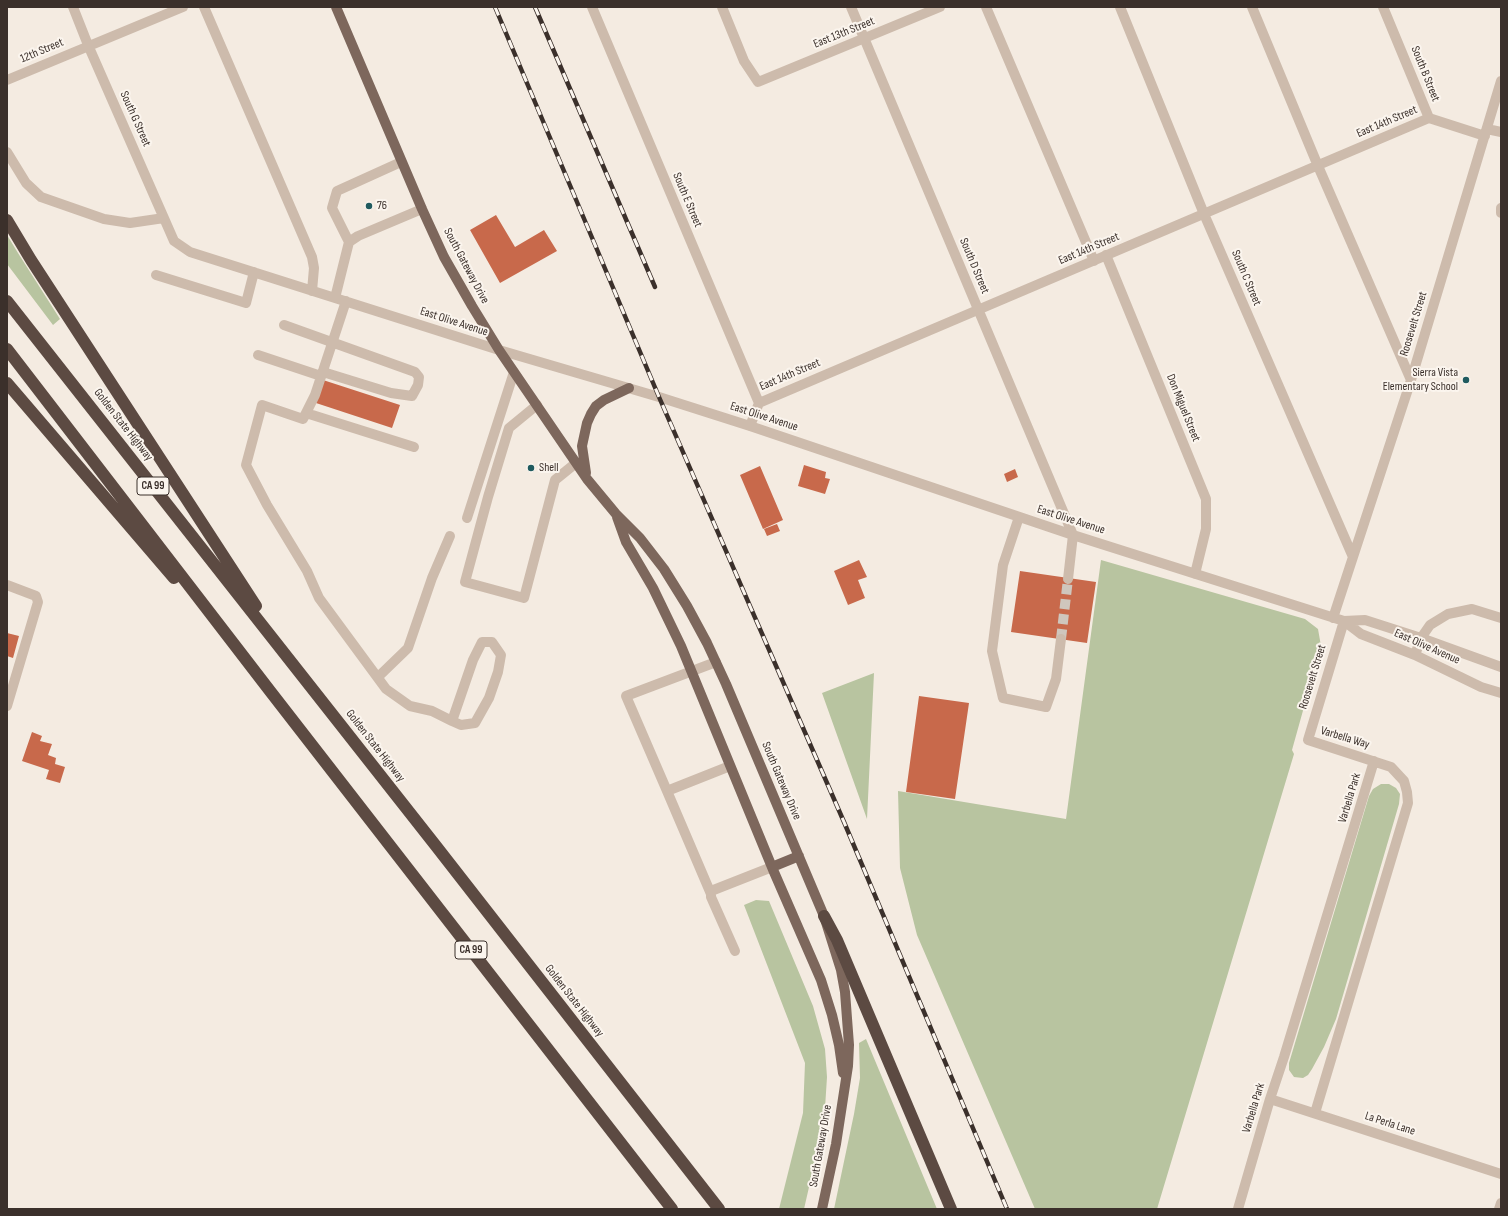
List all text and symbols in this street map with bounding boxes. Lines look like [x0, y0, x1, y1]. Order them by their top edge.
street label: East 13th Street [811, 14, 877, 52]
street label: 12th Street [18, 36, 66, 66]
street label: South B Street [1407, 44, 1443, 104]
street label: South G Street [116, 89, 154, 149]
street label: East 14th Street [1355, 103, 1419, 141]
street label: South E Street [669, 170, 705, 230]
place label: 76 [377, 199, 387, 213]
marker: 76 [364, 201, 374, 211]
street label: South Gateway Drive [440, 226, 492, 306]
street label: East 14th Street [1057, 230, 1121, 268]
street label: South D Street [956, 236, 992, 296]
street label: South C Street [1228, 248, 1264, 308]
street label: Roosevelt Street [1397, 290, 1431, 358]
street label: East Olive Avenue [418, 304, 490, 340]
street label: East 14th Street [758, 356, 822, 394]
place label: Sierra Vista Elementary School [1383, 366, 1458, 394]
street label: Don Miguel Street [1163, 372, 1203, 444]
marker: Sierra Vista Elementary School [1461, 375, 1471, 385]
street label: Golden State Highway [90, 386, 156, 464]
street label: East Olive Avenue [728, 399, 800, 435]
place label: Shell [539, 461, 559, 475]
marker: Shell [526, 463, 536, 473]
road number: CA 99 [137, 477, 169, 495]
street label: East Olive Avenue [1035, 502, 1107, 538]
street label: East Olive Avenue [1392, 626, 1462, 668]
street label: Roosevelt Street [1296, 643, 1330, 711]
street label: Golden State Highway [342, 707, 408, 785]
street label: Varbella Way [1319, 724, 1371, 752]
street label: South Gateway Drive [758, 740, 804, 822]
street label: Varbella Park [1336, 771, 1364, 825]
road number: CA 99 [455, 941, 487, 959]
street label: Golden State Highway [541, 962, 607, 1040]
street label: Varbella Park [1240, 1081, 1268, 1135]
street label: South Gateway Drive [807, 1104, 835, 1188]
street label: La Perla Lane [1363, 1109, 1417, 1139]

